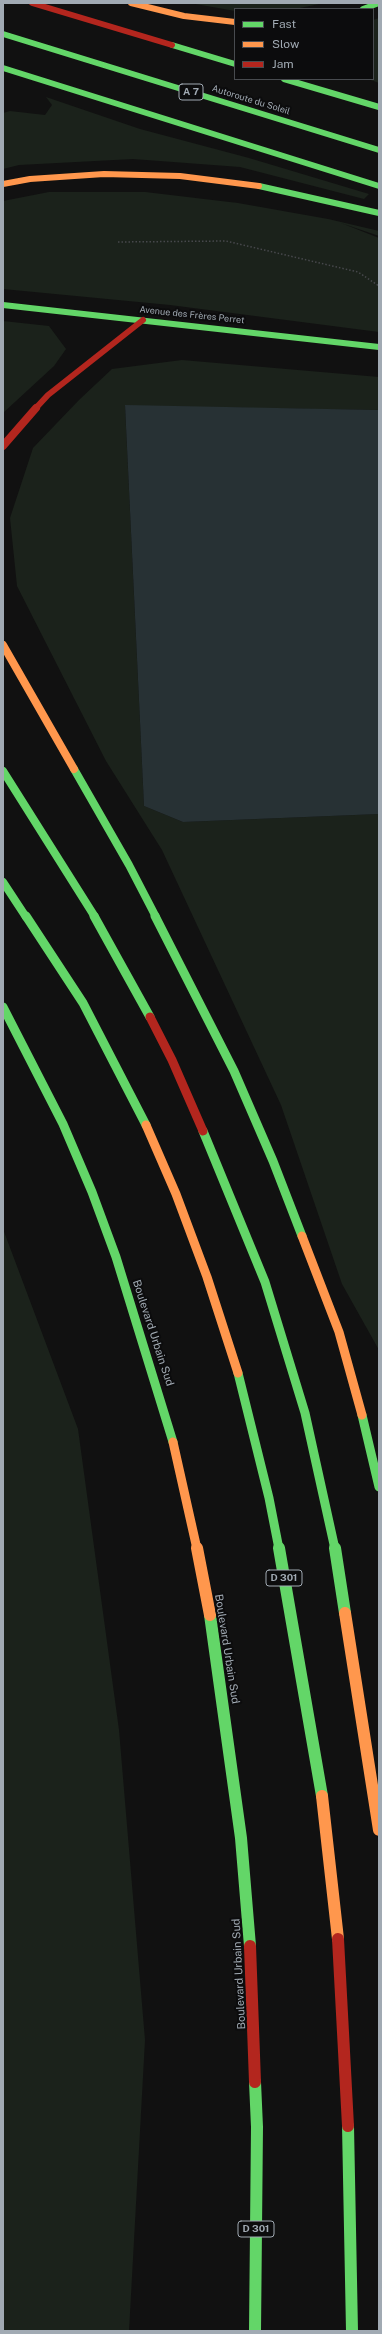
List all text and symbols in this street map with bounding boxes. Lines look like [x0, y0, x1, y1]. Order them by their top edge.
legend [234, 8, 374, 80]
text: Fast [272, 17, 296, 31]
text: Slow [272, 37, 299, 51]
text: Jam [272, 57, 294, 71]
street label: Autoroute du Soleil [211, 83, 291, 117]
road number: A 7 [179, 84, 203, 100]
street label: Avenue des Frères Perret [139, 304, 245, 326]
street label: Boulevard Urbain Sud [130, 1278, 176, 1388]
road number: D 301 [266, 1570, 302, 1586]
street label: Boulevard Urbain Sud [212, 1593, 242, 1705]
street label: Boulevard Urbain Sud [230, 1918, 248, 2030]
road number: D 301 [238, 2221, 274, 2237]

